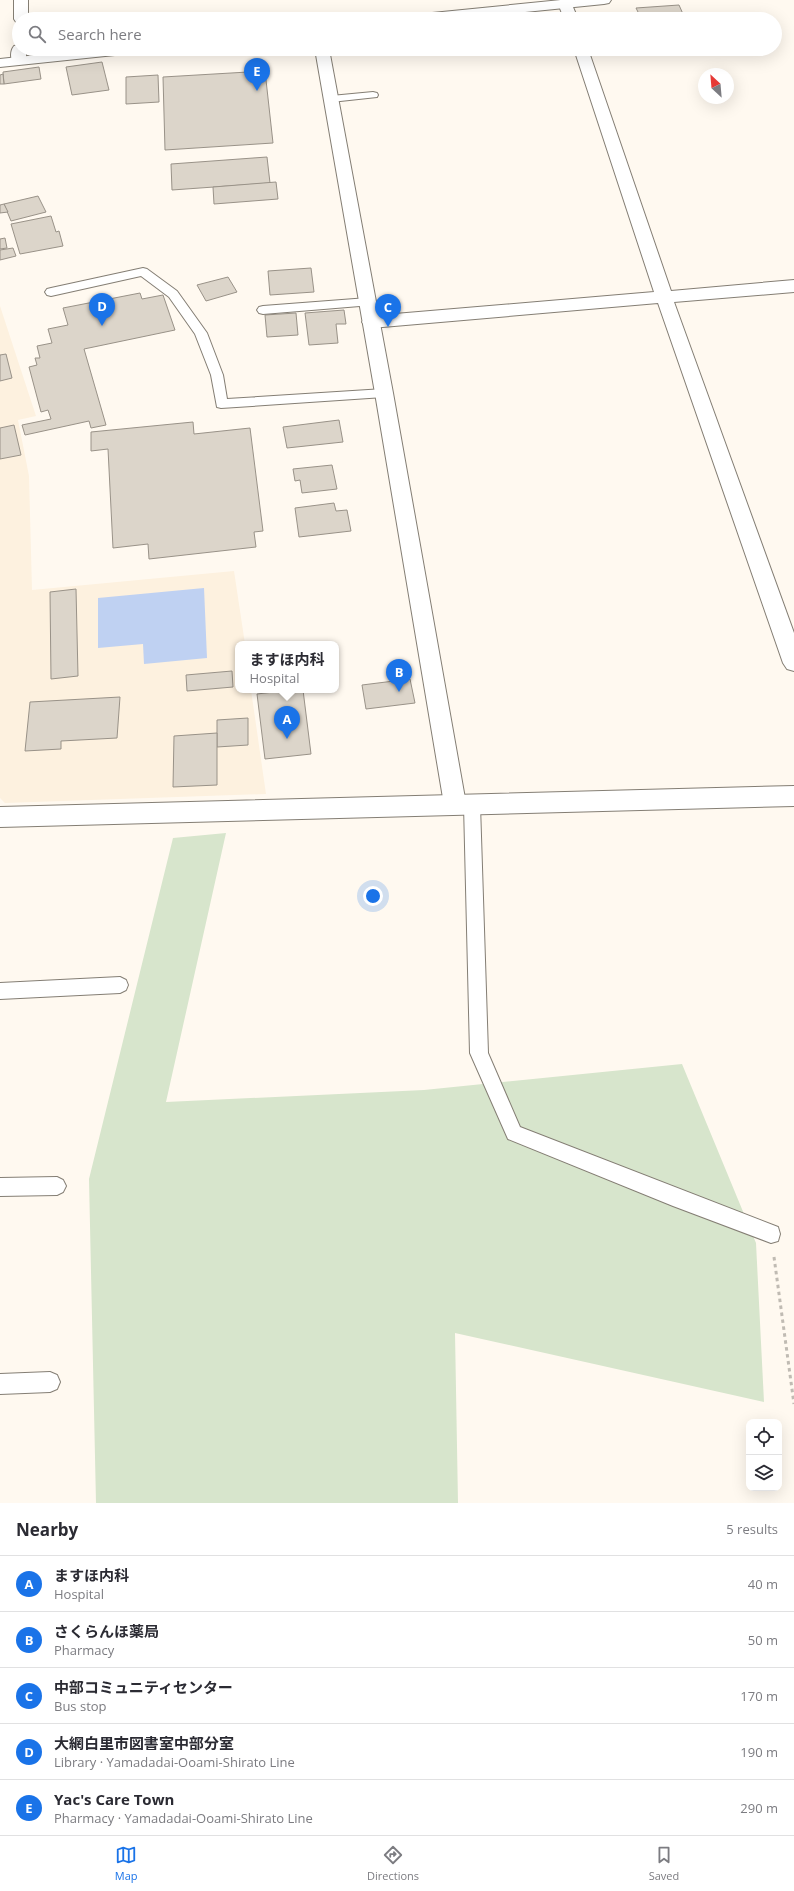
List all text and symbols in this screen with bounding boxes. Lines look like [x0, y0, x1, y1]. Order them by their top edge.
search box [12, 12, 782, 56]
icon: search [26, 23, 48, 45]
text: Search here [58, 24, 142, 44]
pin: E [244, 58, 270, 91]
north arrow [698, 68, 734, 104]
pin: D [89, 293, 115, 326]
pin: C [375, 294, 401, 327]
popup [235, 641, 339, 693]
text: ますほ内科 [249, 649, 325, 669]
pin: B [386, 659, 412, 692]
text: Hospital [249, 669, 299, 687]
pin: A [274, 706, 300, 739]
your location [363, 886, 383, 906]
map controls [746, 1419, 782, 1491]
button: locate [746, 1419, 782, 1455]
button: layers [746, 1455, 782, 1491]
text: Nearby [16, 1518, 78, 1541]
text: 5 results [726, 1520, 778, 1538]
text: ますほ内科 [54, 1565, 129, 1585]
text: A [25, 1575, 33, 1593]
text: 40 m [748, 1575, 778, 1593]
text: Hospital [54, 1585, 104, 1603]
text: さくらんほ薬局 [54, 1621, 159, 1641]
text: B [25, 1631, 33, 1649]
text: 50 m [748, 1631, 778, 1649]
text: Pharmacy [54, 1641, 114, 1659]
text: 中部コミュニティセンター [54, 1677, 233, 1697]
text: C [25, 1687, 33, 1705]
text: 170 m [740, 1687, 778, 1705]
text: Bus stop [54, 1697, 107, 1715]
text: 大網白里市図書室中部分室 [54, 1733, 234, 1753]
text: D [24, 1743, 34, 1761]
text: 190 m [740, 1743, 778, 1761]
text: Library · Yamadadai-Ooami-Shirato Line [54, 1753, 295, 1771]
text: Yac's Care Town [54, 1789, 174, 1809]
text: E [25, 1799, 33, 1817]
text: 290 m [740, 1799, 778, 1817]
text: Pharmacy · Yamadadai-Ooami-Shirato Line [54, 1809, 313, 1827]
tab: Map [115, 1844, 138, 1883]
tab: Directions [367, 1844, 419, 1883]
tab: Saved [649, 1844, 679, 1883]

